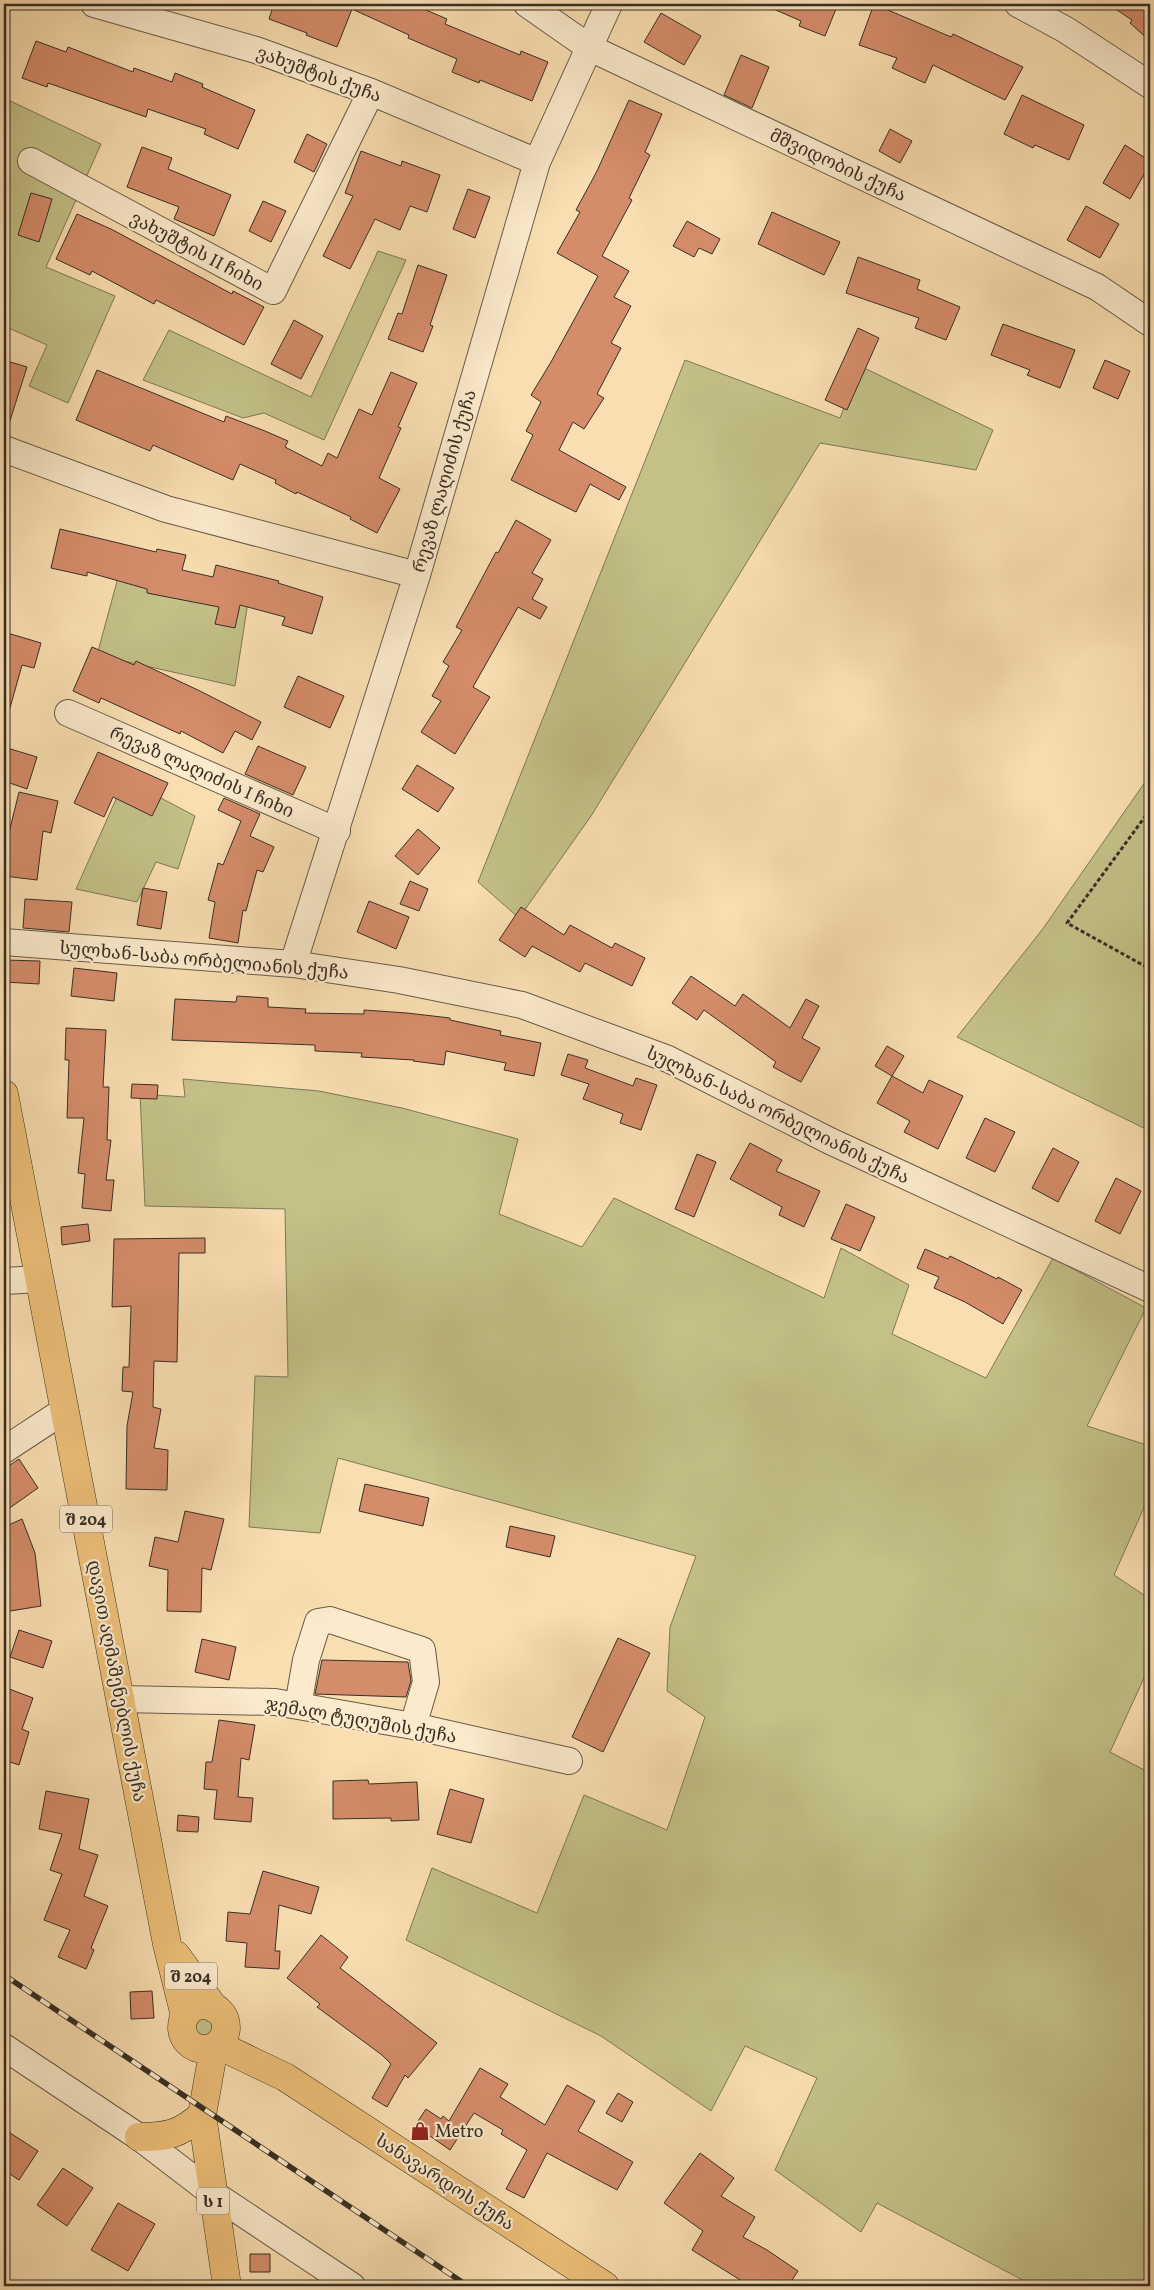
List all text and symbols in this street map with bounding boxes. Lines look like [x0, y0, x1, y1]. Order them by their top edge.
street label: ვახუშტის ქუჩა [252, 41, 384, 110]
street label: მშვიდობის ქუჩა [765, 124, 910, 209]
street label: ვახუშტის II ჩიხი [125, 207, 267, 298]
street label: რევაზ ლაღიძის ქუჩა [407, 387, 484, 576]
street label: რევაზ ლაღიძის I ჩიხი [105, 721, 297, 825]
street label: სულხან-საბა ორბელიანის ქუჩა [58, 936, 350, 987]
street label: სულხან-საბა ორბელიანის ქუჩა [641, 1041, 913, 1191]
road number: შ 204 [60, 1506, 112, 1532]
street label: დავით აღმაშენებლის ქუჩა [80, 1558, 151, 1804]
street label: ჯემალ ტუღუშის ქუჩა [263, 1692, 458, 1751]
road number: შ 204 [165, 1962, 217, 1990]
shop icon: Metro [409, 2120, 431, 2142]
place label: Metro [435, 2120, 483, 2145]
street label: სანავარდოს ქუჩა [370, 2129, 518, 2238]
road number: ს 1 [197, 2188, 229, 2214]

